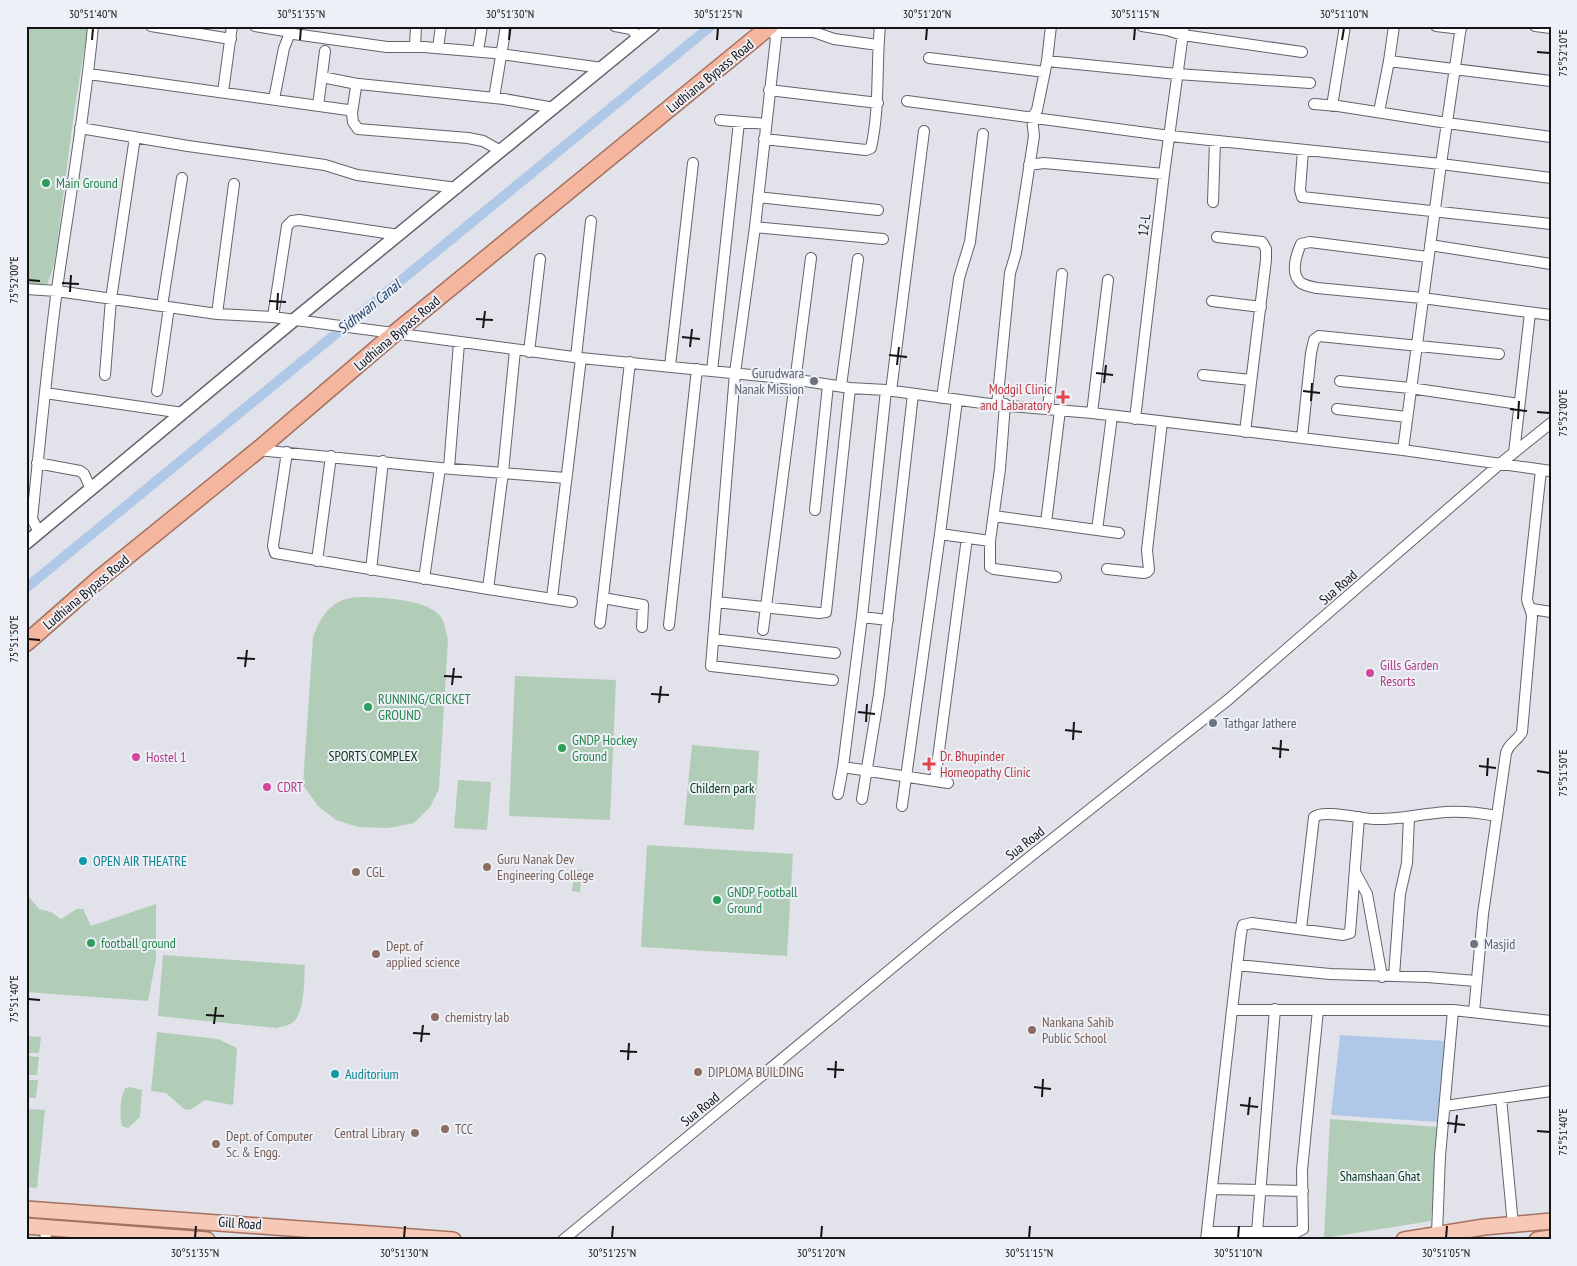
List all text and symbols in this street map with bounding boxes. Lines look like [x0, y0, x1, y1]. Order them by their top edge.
text: 30°51'40"N [69, 6, 117, 21]
text: 30°51'35"N [277, 6, 325, 21]
text: 30°51'30"N [486, 6, 534, 21]
text: 30°51'25"N [694, 6, 742, 21]
text: 30°51'20"N [903, 6, 951, 21]
text: 30°51'15"N [1111, 6, 1159, 21]
text: 30°51'10"N [1320, 6, 1368, 21]
text: 75°52'10"E [1555, 29, 1570, 77]
street label: Ludhiana Bypass Road [663, 35, 757, 117]
place label: Main Ground [56, 174, 118, 192]
marker: Main Ground [40, 177, 52, 189]
street label: 12-L [1134, 213, 1154, 237]
text: 75°52'00"E [6, 256, 21, 304]
water label: Sidhwan Canal [333, 274, 405, 338]
street label: Ludhiana Bypass Road [350, 292, 444, 374]
place label: Gurudwara Nanak Mission [734, 364, 804, 398]
marker: Gurudwara Nanak Mission [808, 375, 820, 387]
place label: Modgil Clinic and Labaratory [980, 380, 1053, 414]
text: 75°52'00"E [1555, 389, 1570, 437]
marker: Modgil Clinic and Labaratory [1056, 390, 1070, 404]
street label: Ludhiana Bypass Road [39, 551, 133, 633]
street label: Sua Road [1315, 566, 1361, 608]
text: 75°51'50"E [6, 615, 21, 663]
place label: Gills Garden Resorts [1380, 656, 1438, 690]
marker: Gills Garden Resorts [1364, 667, 1376, 679]
place label: RUNNING/CRICKET GROUND [378, 690, 472, 724]
marker: RUNNING/CRICKET GROUND [362, 701, 374, 713]
place label: Tathgar Jathere [1223, 714, 1297, 732]
marker: Tathgar Jathere [1207, 717, 1219, 729]
place label: GNDP Hockey Ground [572, 731, 638, 765]
marker: GNDP Hockey Ground [556, 742, 568, 754]
park label: SPORTS COMPLEX [329, 747, 417, 765]
place label: Dr. Bhupinder Homeopathy Clinic [940, 747, 1031, 781]
place label: Hostel 1 [146, 748, 186, 766]
text: 75°51'50"E [1555, 749, 1570, 797]
marker: Hostel 1 [130, 751, 142, 763]
marker: Dr. Bhupinder Homeopathy Clinic [922, 757, 936, 771]
place label: CDRT [277, 778, 304, 796]
park label: Childern park [690, 779, 755, 797]
marker: CDRT [261, 781, 273, 793]
street label: Sua Road [1002, 822, 1048, 864]
place label: Guru Nanak Dev Engineering College [497, 850, 594, 884]
place label: OPEN AIR THEATRE [93, 852, 187, 870]
marker: OPEN AIR THEATRE [77, 855, 89, 867]
marker: Guru Nanak Dev Engineering College [481, 861, 493, 873]
place label: CGL [366, 863, 385, 881]
marker: CGL [350, 866, 362, 878]
place label: GNDP Football Ground [727, 883, 798, 917]
marker: GNDP Football Ground [711, 894, 723, 906]
place label: football ground [101, 934, 176, 952]
place label: Masjid [1484, 935, 1515, 953]
marker: football ground [85, 937, 97, 949]
place label: Dept. of applied science [386, 937, 460, 971]
marker: Masjid [1468, 938, 1480, 950]
marker: Dept. of applied science [370, 948, 382, 960]
text: 75°51'40"E [6, 975, 21, 1023]
place label: chemistry lab [445, 1008, 509, 1026]
marker: chemistry lab [429, 1011, 441, 1023]
place label: Nankana Sahib Public School [1042, 1013, 1114, 1047]
marker: Nankana Sahib Public School [1026, 1024, 1038, 1036]
place label: DIPLOMA BUILDING [708, 1063, 804, 1081]
place label: Auditorium [345, 1065, 399, 1083]
marker: DIPLOMA BUILDING [692, 1066, 704, 1078]
marker: Auditorium [329, 1068, 341, 1080]
street label: Sua Road [677, 1088, 723, 1130]
text: 75°51'40"E [1555, 1108, 1570, 1156]
place label: TCC [455, 1120, 474, 1138]
marker: TCC [439, 1123, 451, 1135]
place label: Central Library [334, 1124, 406, 1142]
place label: Dept. of Computer Sc. & Engg. [226, 1127, 313, 1161]
marker: Central Library [409, 1127, 421, 1139]
marker: Dept. of Computer Sc. & Engg. [210, 1138, 222, 1150]
park label: Shamshaan Ghat [1340, 1167, 1420, 1185]
street label: Gill Road [218, 1213, 262, 1233]
text: 30°51'35"N [171, 1245, 219, 1260]
text: 30°51'30"N [380, 1245, 428, 1260]
text: 30°51'25"N [588, 1245, 636, 1260]
text: 30°51'20"N [797, 1245, 845, 1260]
text: 30°51'15"N [1005, 1245, 1053, 1260]
text: 30°51'10"N [1214, 1245, 1262, 1260]
text: 30°51'05"N [1422, 1245, 1470, 1260]

